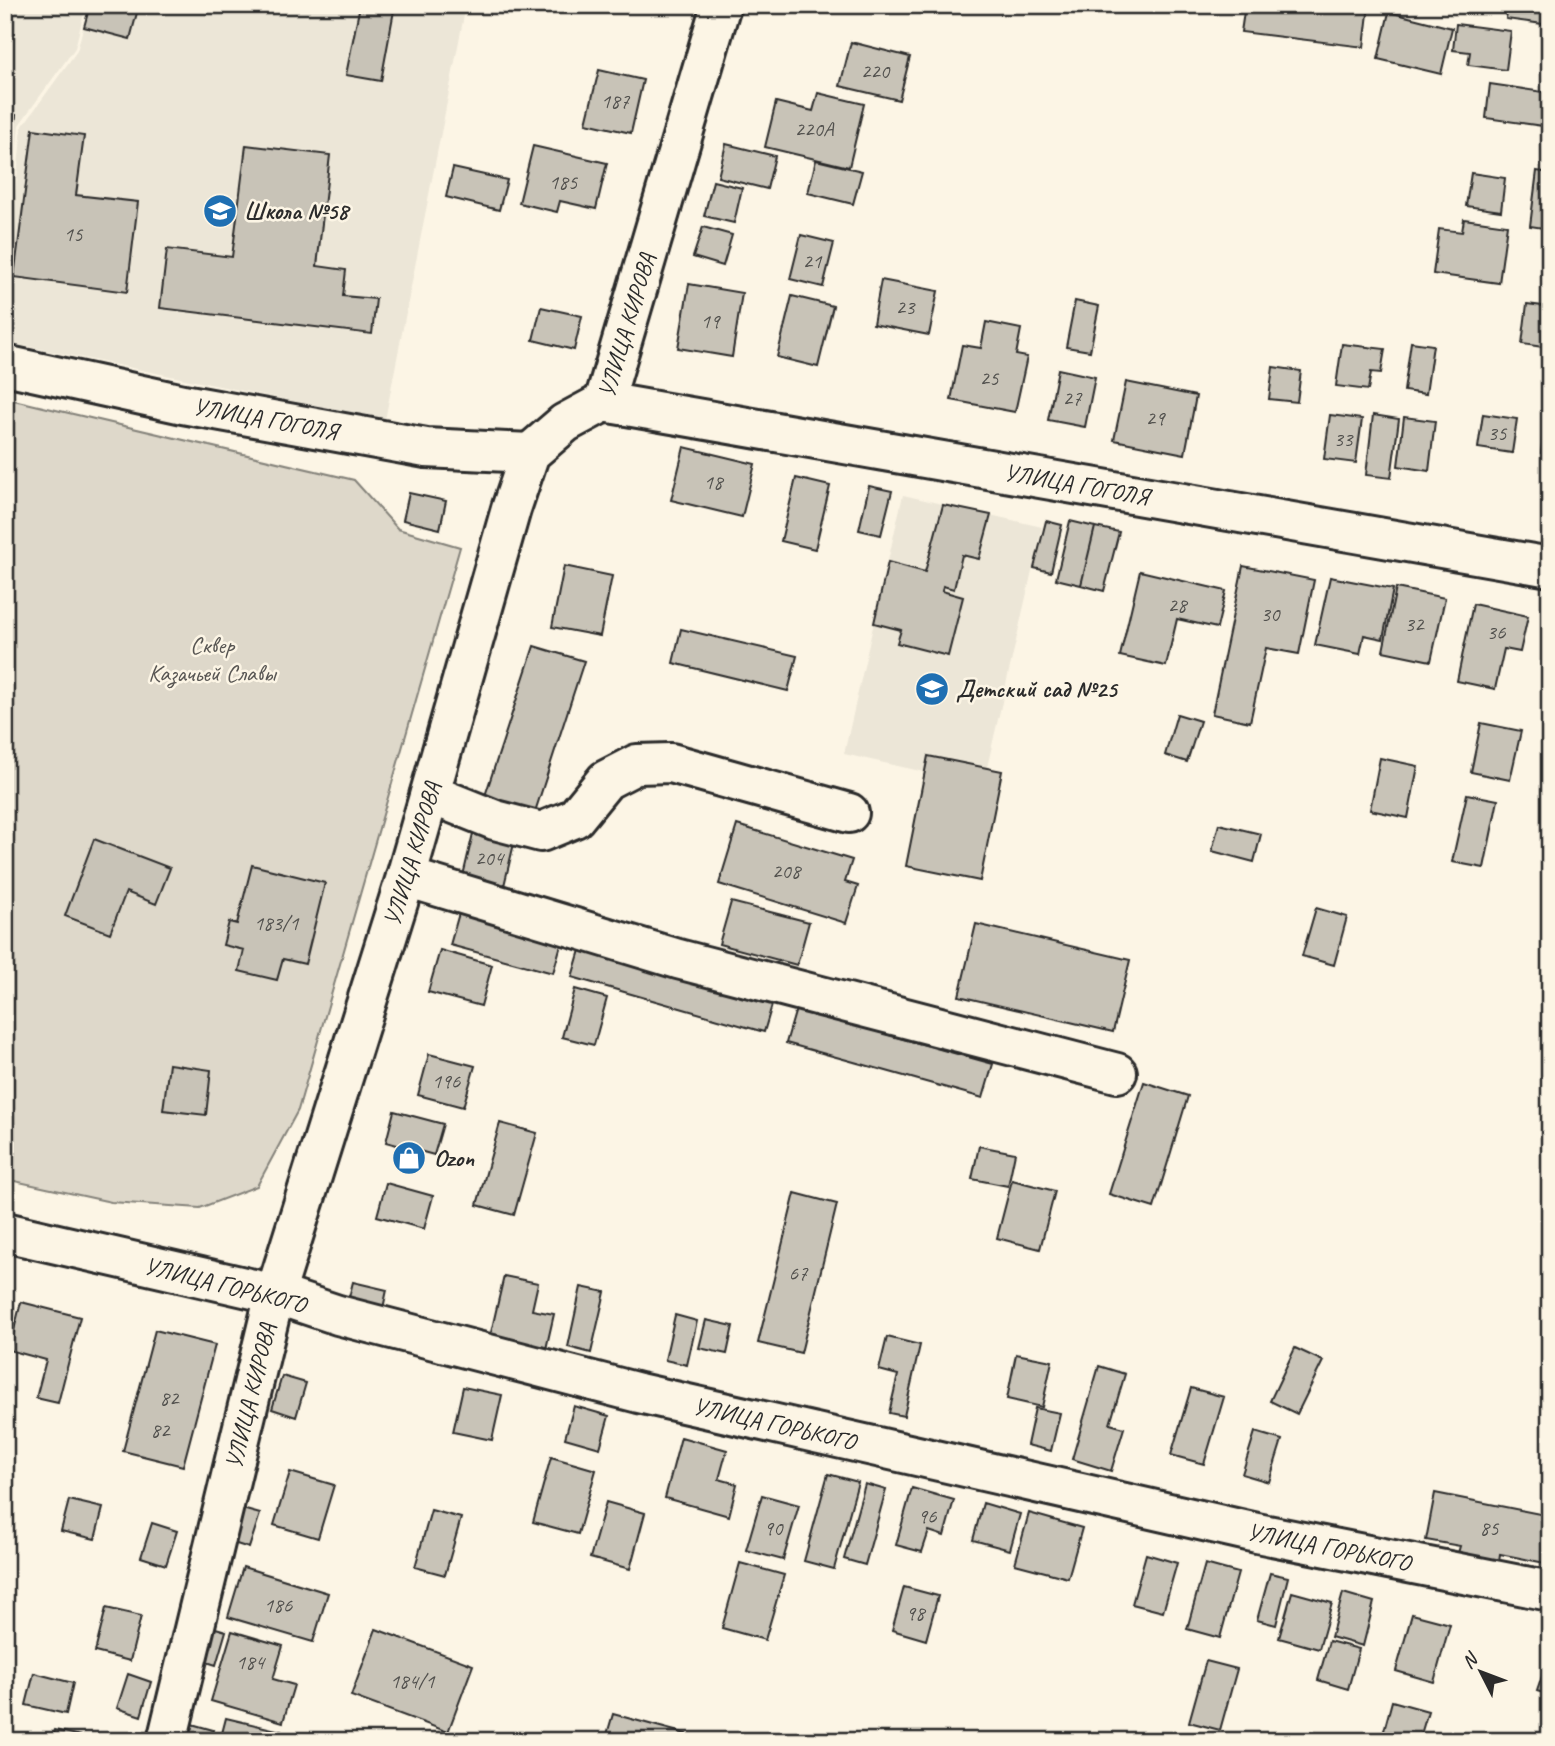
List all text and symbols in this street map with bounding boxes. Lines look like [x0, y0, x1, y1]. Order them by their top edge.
house number: 220 [861, 58, 891, 84]
house number: 187 [601, 88, 631, 114]
house number: 220А [795, 116, 835, 142]
house number: 185 [549, 169, 579, 195]
school or university icon: Школа №58 [201, 192, 239, 230]
place label: Школа №58 [244, 196, 351, 226]
house number: 15 [64, 221, 84, 247]
house number: 21 [803, 248, 823, 274]
street label: УЛИЦА КИРОВА [591, 249, 662, 401]
house number: 23 [896, 294, 916, 320]
house number: 19 [701, 308, 721, 334]
house number: 25 [980, 365, 1000, 391]
house number: 27 [1063, 385, 1083, 411]
street label: УЛИЦА ГОГОЛЯ [191, 391, 343, 447]
house number: 29 [1146, 405, 1166, 431]
house number: 35 [1488, 420, 1508, 446]
house number: 33 [1334, 426, 1354, 452]
street label: УЛИЦА ГОГОЛЯ [1002, 457, 1154, 512]
house number: 18 [704, 469, 725, 495]
house number: 28 [1168, 592, 1189, 618]
house number: 30 [1261, 601, 1281, 627]
house number: 32 [1405, 611, 1425, 637]
house number: 36 [1487, 619, 1506, 645]
park label: Сквер Казачьей Славы [148, 630, 278, 689]
school or university icon: Детский сад №25 [913, 670, 951, 708]
place label: Детский сад №25 [956, 674, 1119, 704]
street label: УЛИЦА КИРОВА [377, 777, 448, 930]
house number: 204 [475, 845, 506, 871]
house number: 208 [772, 858, 803, 884]
house number: 183/1 [254, 910, 300, 936]
house number: 196 [432, 1068, 461, 1094]
shop icon: Ozon [390, 1139, 428, 1177]
place label: Ozon [434, 1143, 475, 1173]
street label: УЛИЦА ГОРЬКОГО [141, 1250, 312, 1320]
house number: 67 [789, 1260, 809, 1286]
street label: УЛИЦА КИРОВА [218, 1319, 283, 1472]
house number: 82 [160, 1385, 180, 1411]
street label: УЛИЦА ГОРЬКОГО [690, 1391, 861, 1457]
house number: 82 [151, 1417, 171, 1443]
house number: 96 [918, 1503, 937, 1529]
house number: 90 [764, 1515, 784, 1541]
house number: 85 [1480, 1515, 1500, 1541]
street label: УЛИЦА ГОРЬКОГО [1244, 1516, 1416, 1579]
house number: 186 [264, 1592, 293, 1618]
house number: 98 [906, 1600, 927, 1626]
north arrow [1446, 1638, 1516, 1708]
text: N [1456, 1646, 1484, 1674]
house number: 184 [236, 1649, 267, 1675]
house number: 184/1 [390, 1668, 436, 1694]

